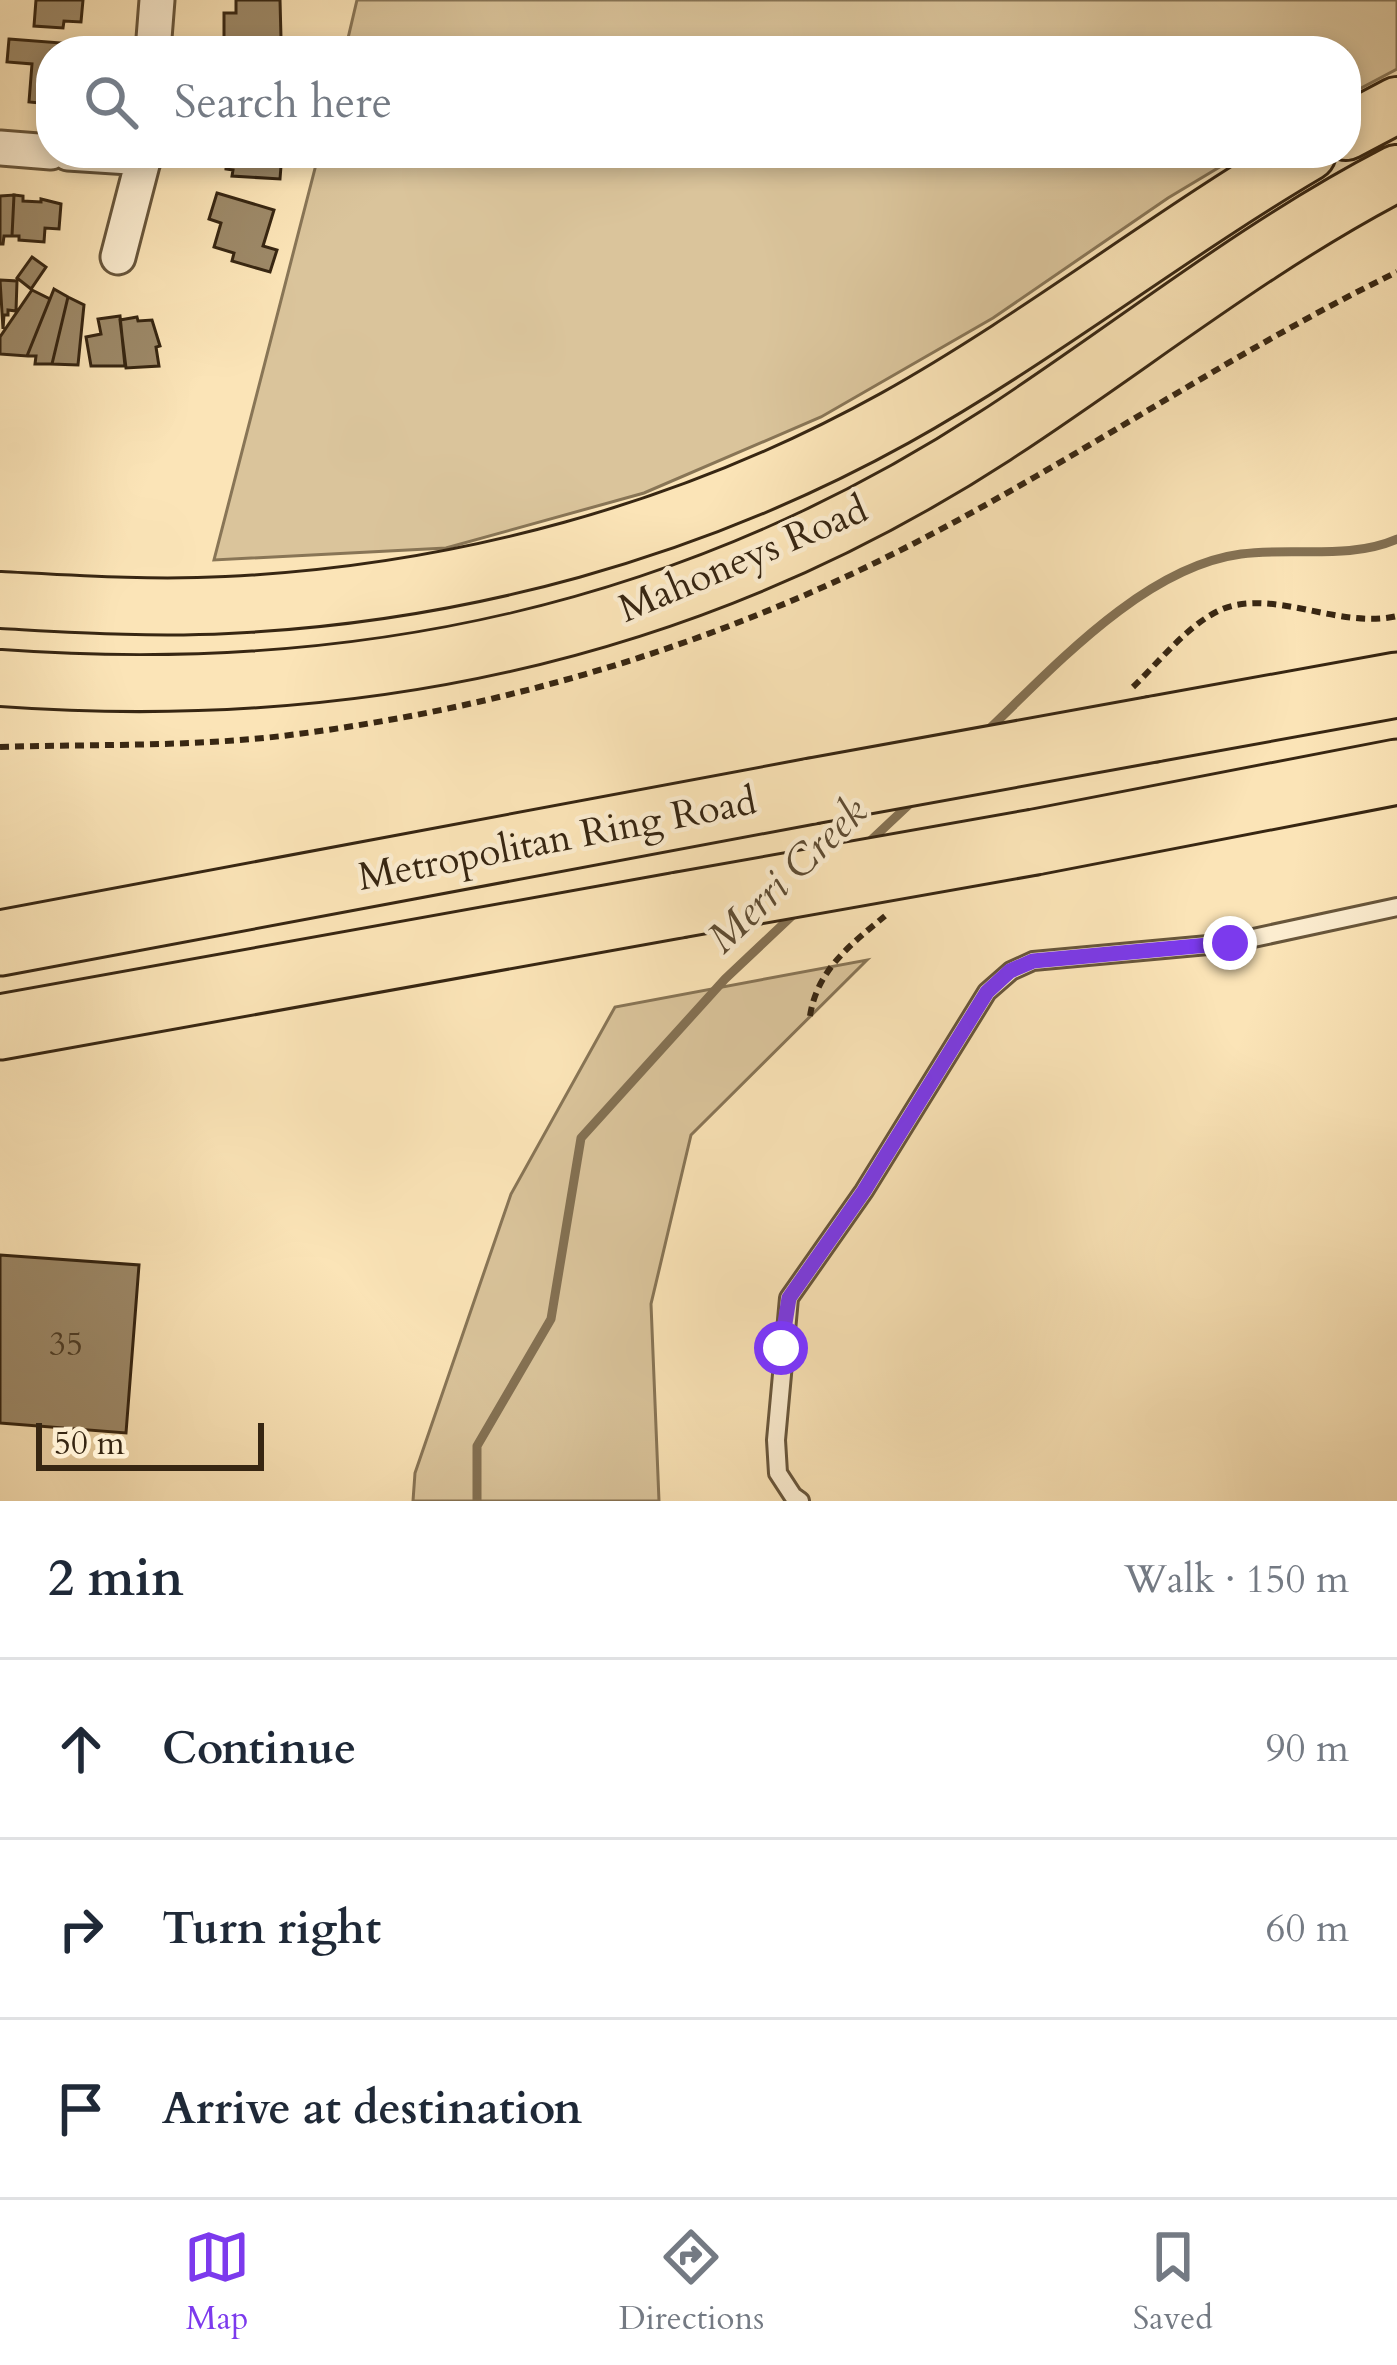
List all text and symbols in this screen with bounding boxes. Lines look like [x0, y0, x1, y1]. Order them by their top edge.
search box [36, 36, 1361, 168]
icon: search [78, 69, 144, 135]
text: Search here [174, 72, 392, 133]
street label: Mahoneys Road [610, 483, 876, 635]
street label: Metropolitan Ring Road [353, 774, 761, 904]
water label: Merri Creek [694, 784, 880, 966]
route end [1203, 916, 1257, 970]
route start [754, 1321, 808, 1375]
house number: 35 [49, 1322, 83, 1367]
scale bar [36, 1417, 264, 1470]
text: 50 m [54, 1421, 125, 1466]
text: 2 min [48, 1544, 184, 1614]
text: Walk · 150 m [1124, 1553, 1349, 1606]
icon: ahead [48, 1716, 114, 1782]
text: Continue [162, 1718, 356, 1779]
text: 90 m [1266, 1722, 1349, 1775]
icon: right [48, 1896, 114, 1962]
text: Turn right [162, 1898, 381, 1959]
text: 60 m [1266, 1902, 1349, 1955]
icon: arrive [48, 2076, 114, 2142]
text: Arrive at destination [162, 2078, 582, 2139]
tab: Map [184, 2224, 250, 2341]
tab: Directions [619, 2224, 764, 2341]
tab: Saved [1133, 2224, 1213, 2341]

